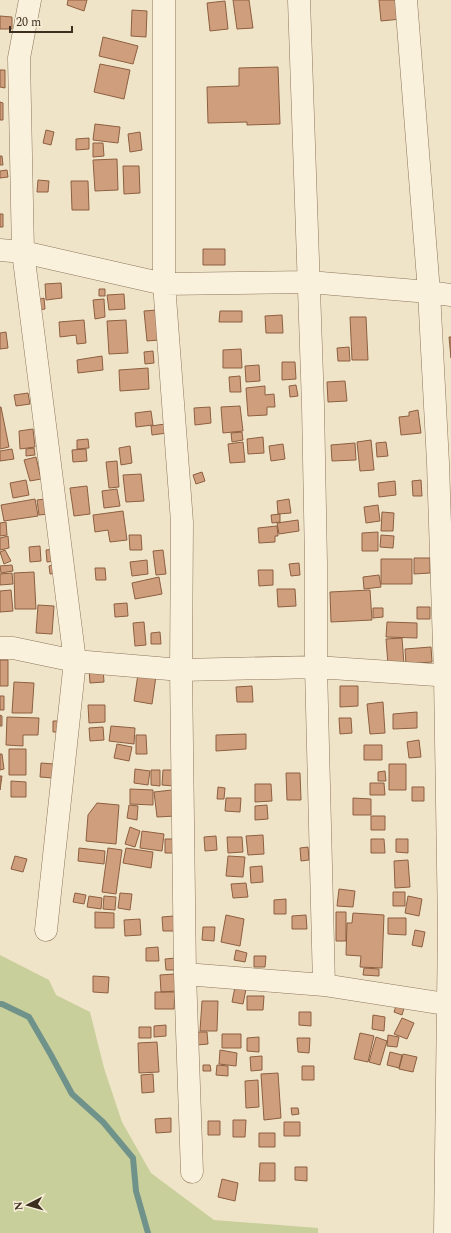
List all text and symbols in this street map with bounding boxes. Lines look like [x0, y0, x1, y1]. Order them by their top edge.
scale bar [10, 8, 72, 34]
text: 20 m [16, 13, 41, 32]
north arrow [8, 1185, 48, 1225]
text: N [10, 1201, 27, 1211]

